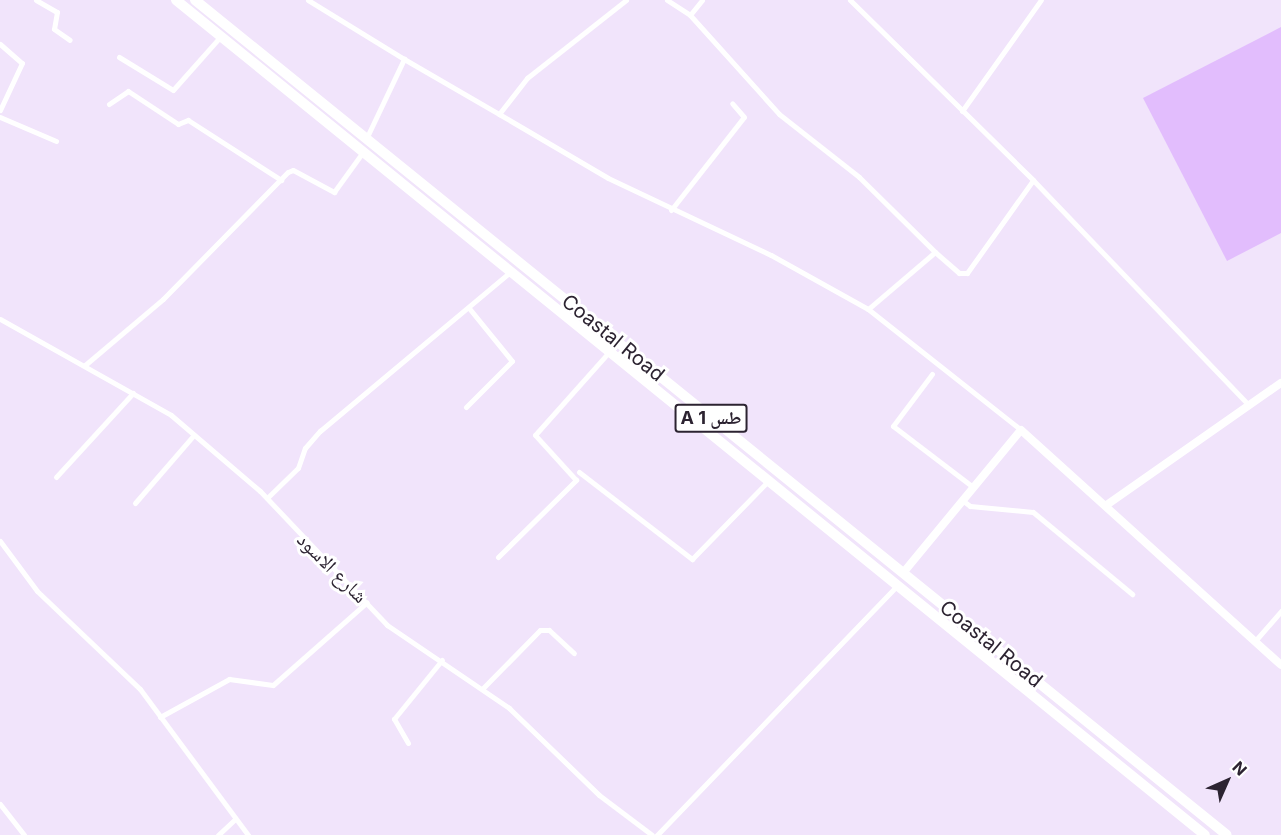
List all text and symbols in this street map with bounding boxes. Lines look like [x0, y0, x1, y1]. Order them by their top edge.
street label: Coastal Road [557, 289, 669, 387]
road number: A 1 طس [674, 403, 748, 433]
street label: شارع الاسود [292, 528, 372, 608]
street label: Coastal Road [935, 595, 1047, 693]
north arrow [1197, 751, 1257, 811]
text: N [1228, 757, 1251, 780]

